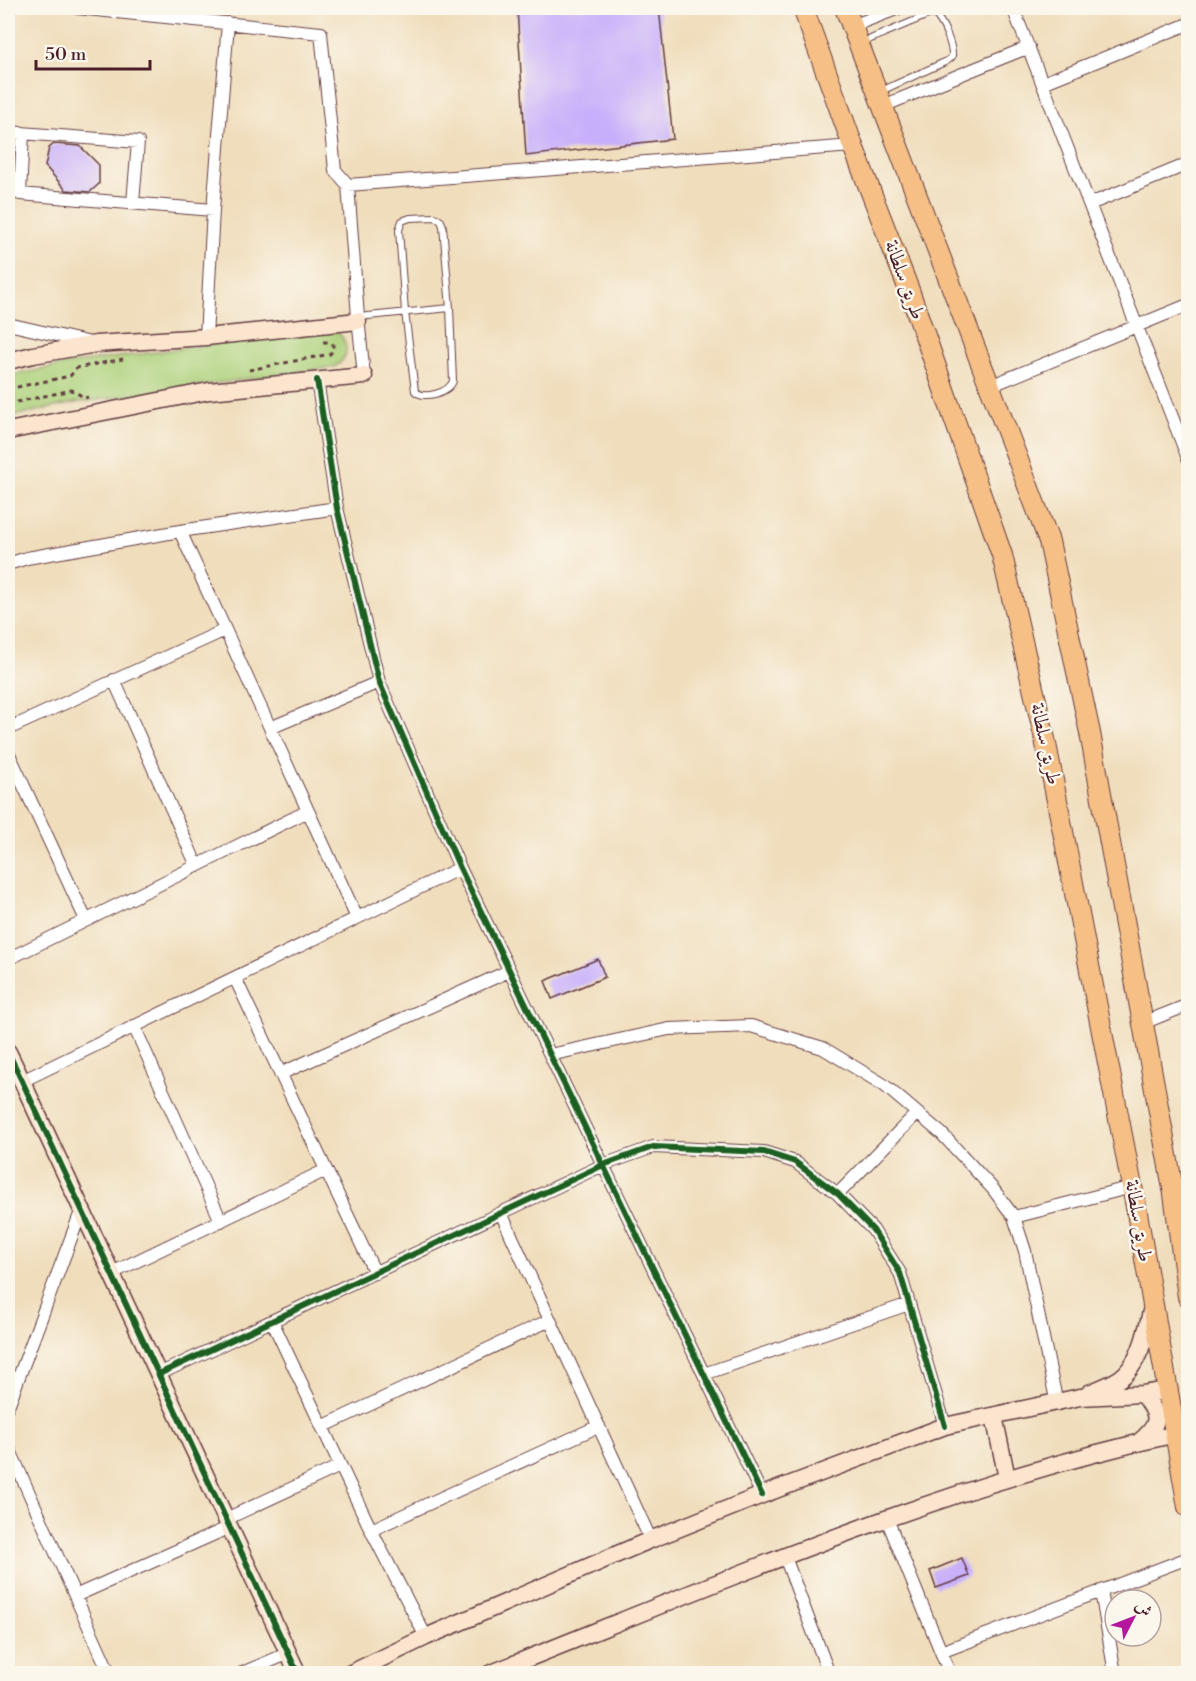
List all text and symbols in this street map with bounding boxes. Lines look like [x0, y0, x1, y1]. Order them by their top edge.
scale bar [36, 33, 150, 71]
text: 50 m [45, 43, 87, 66]
street label: طريق سلطانة [878, 237, 930, 323]
street label: طريق سلطانة [1024, 701, 1066, 787]
street label: طريق سلطانة [1118, 1178, 1158, 1264]
north arrow [1103, 1588, 1163, 1648]
text: ش [1131, 1596, 1156, 1621]

